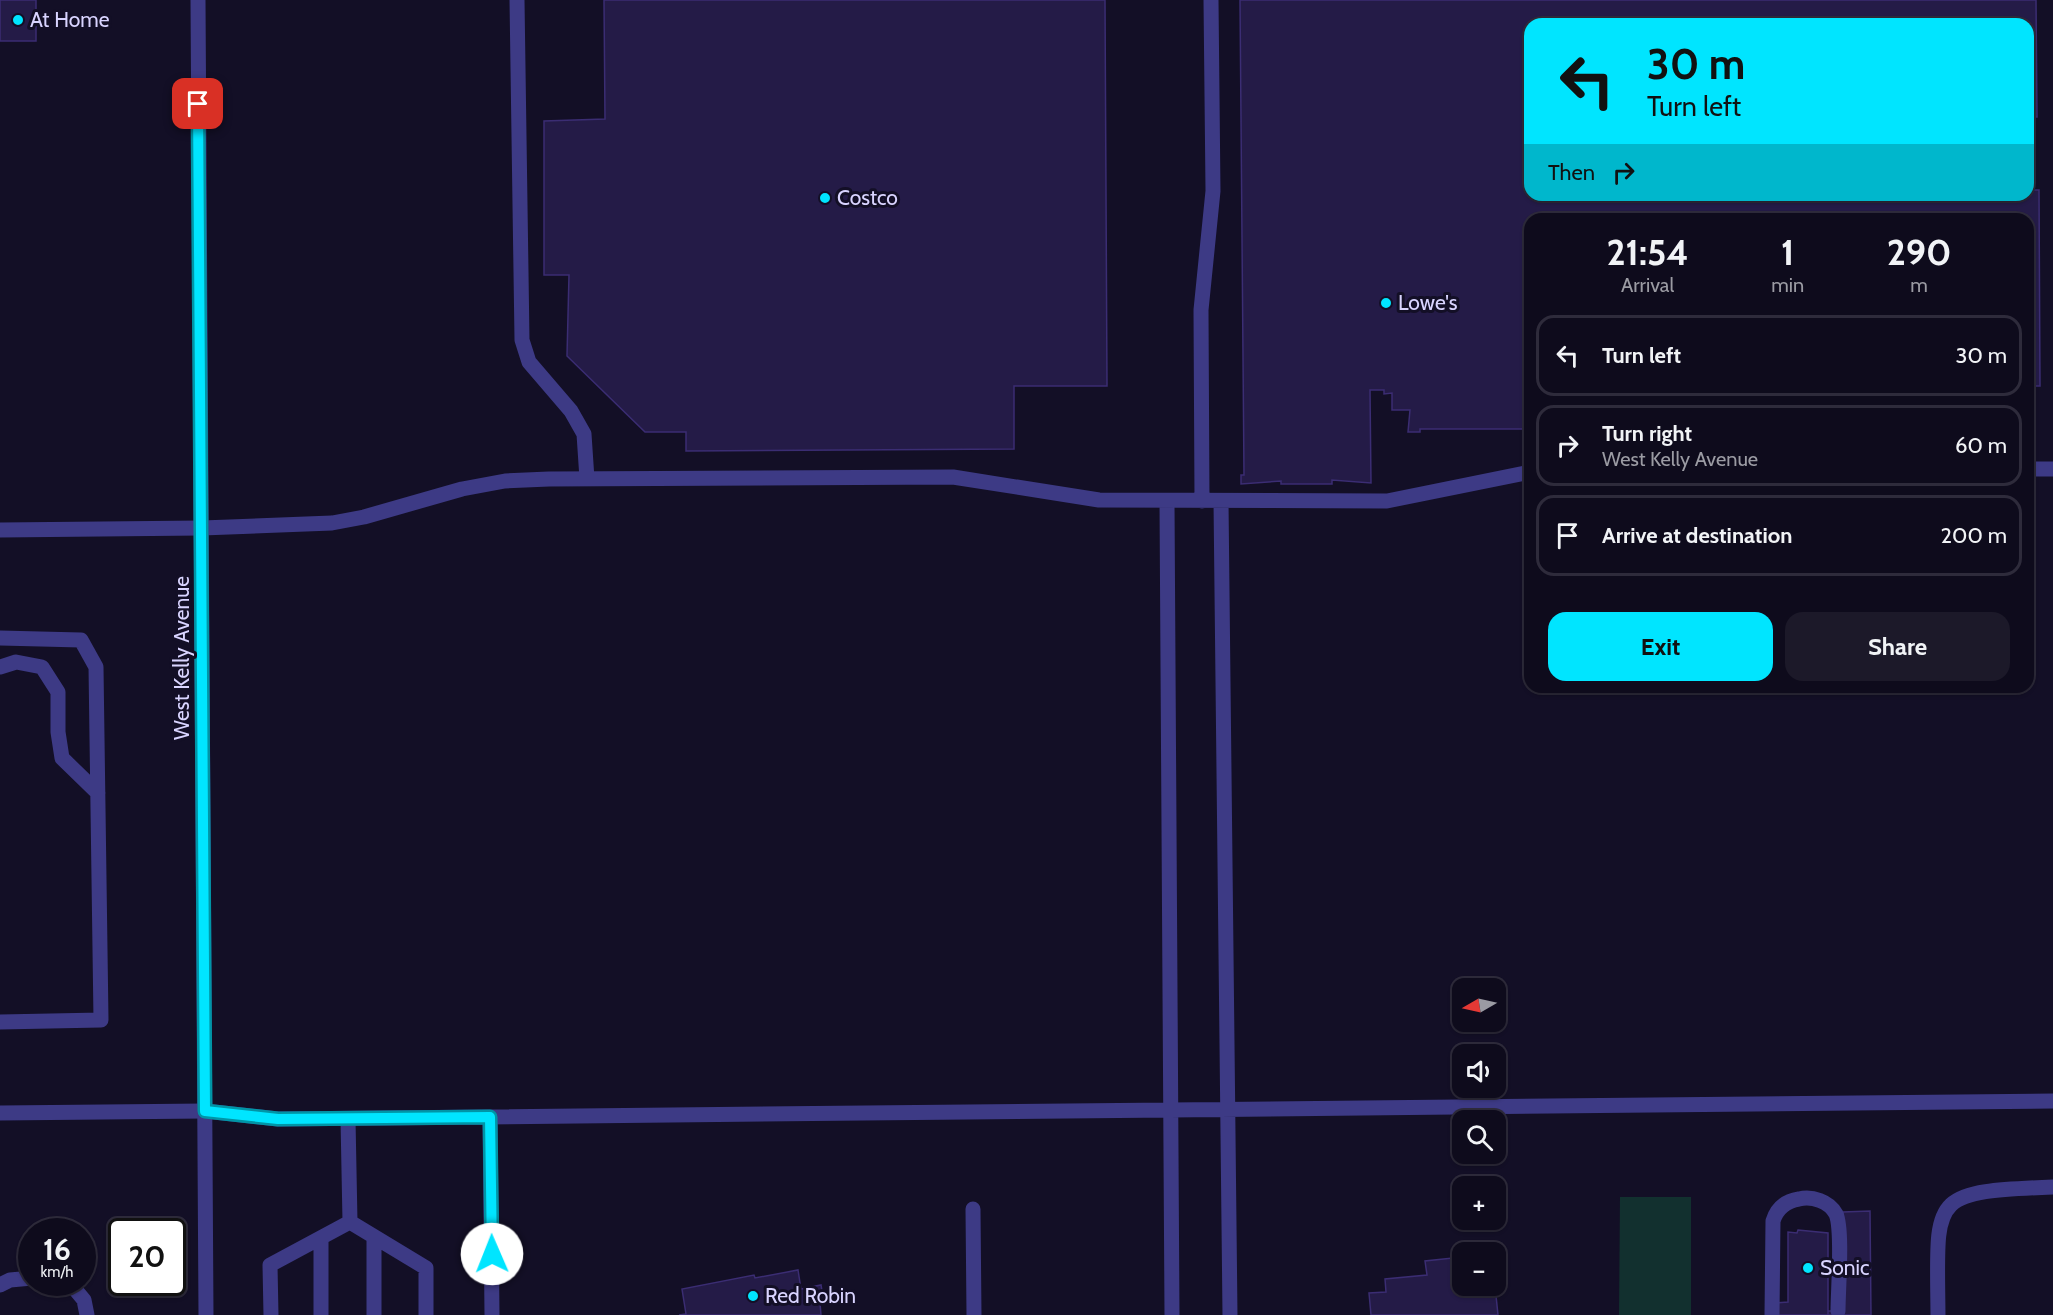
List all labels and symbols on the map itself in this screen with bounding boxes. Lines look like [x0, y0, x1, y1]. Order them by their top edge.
place label: At Home [30, 7, 110, 32]
marker: At Home [11, 13, 25, 27]
pin [172, 78, 223, 129]
place label: Costco [837, 185, 898, 210]
marker: Costco [818, 191, 832, 205]
place label: Lowe's [1398, 290, 1458, 315]
marker: Lowe's [1379, 296, 1393, 310]
street label: West Kelly Avenue [169, 576, 194, 740]
north arrow [1452, 978, 1506, 1032]
speed limit sign: 20 [108, 1218, 186, 1296]
position arrow [460, 1222, 524, 1286]
place label: Sonic [1820, 1255, 1870, 1280]
marker: Sonic [1801, 1261, 1815, 1275]
place label: Red Robin [765, 1283, 856, 1308]
marker: Red Robin [746, 1289, 760, 1303]

